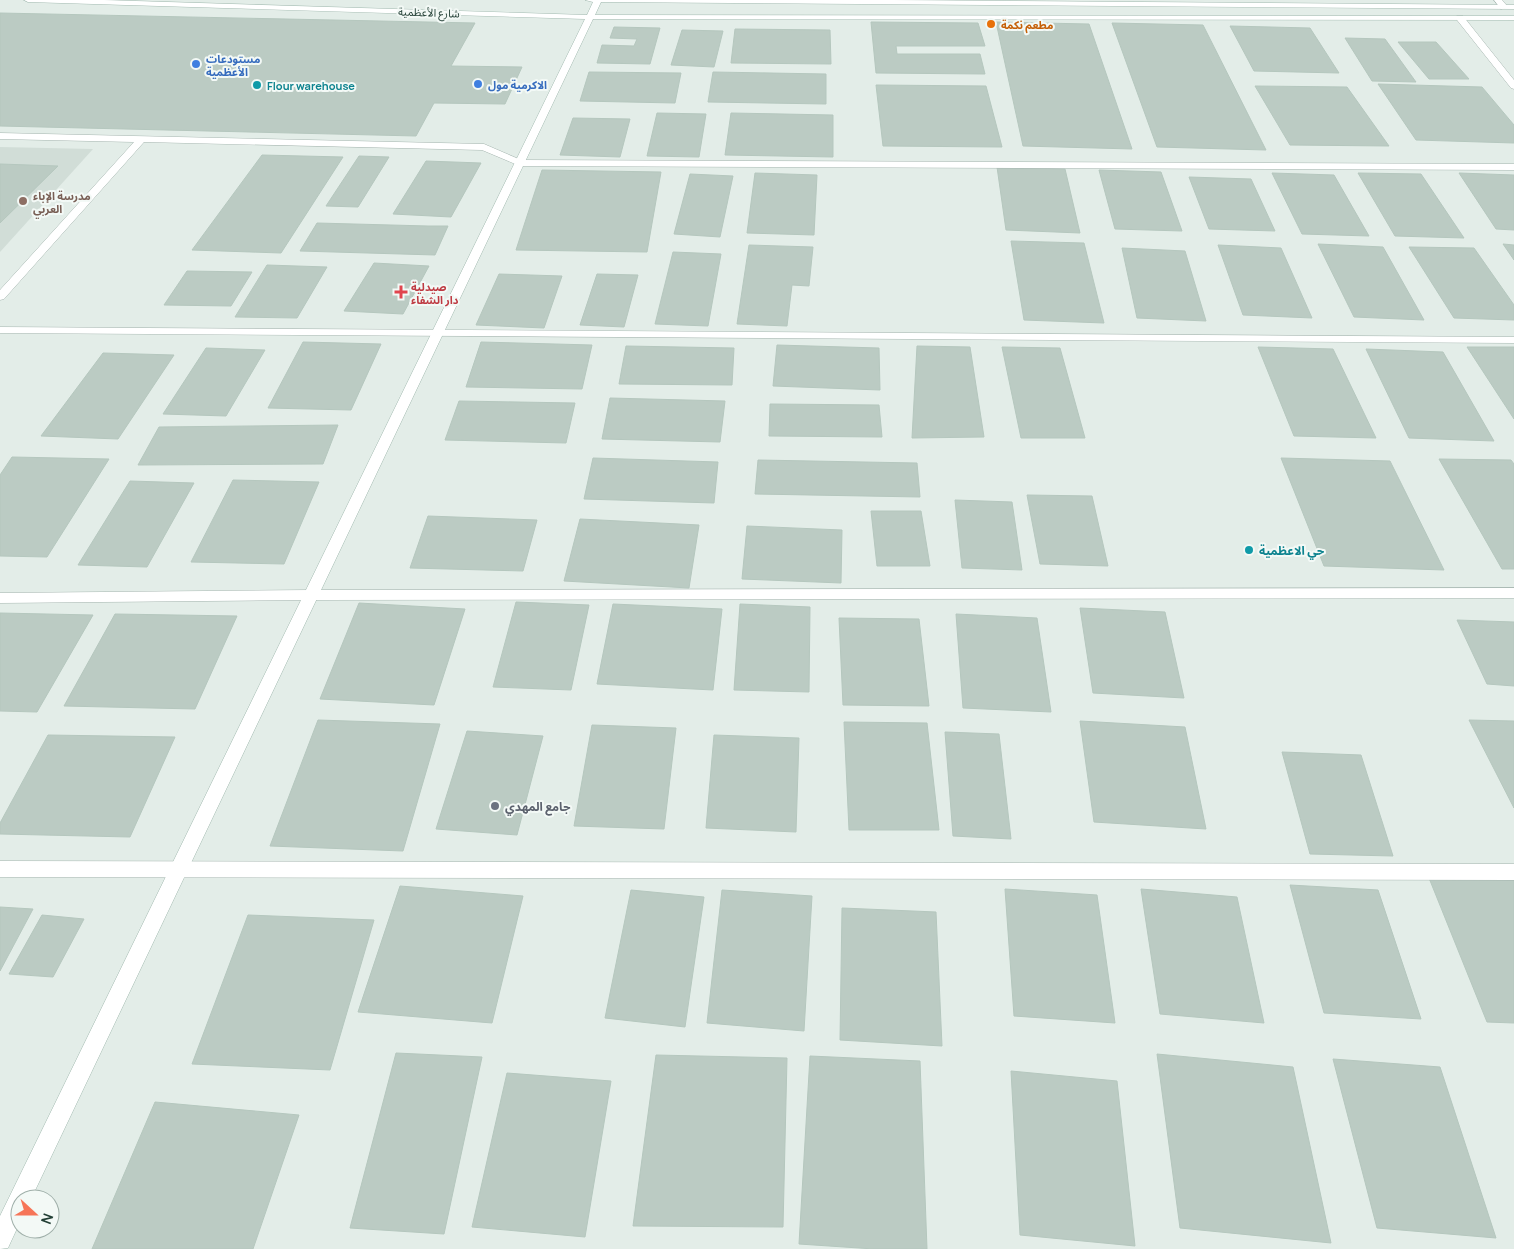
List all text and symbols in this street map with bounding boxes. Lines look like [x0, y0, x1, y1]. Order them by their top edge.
street label: شارع الأعظمية [398, 3, 461, 22]
place label: مطعم نكمة [1001, 17, 1053, 34]
marker: مطعم نكمة [985, 18, 997, 30]
place label: مستودعات الأعظمية [206, 51, 260, 79]
marker: مستودعات الأعظمية [190, 58, 202, 70]
place label: الاكرمية مول [488, 77, 547, 92]
place label: Flour warehouse [267, 78, 355, 93]
marker: الاكرمية مول [472, 78, 484, 90]
marker: Flour warehouse [251, 79, 263, 91]
place label: مدرسة الإباء العربي [33, 188, 91, 218]
marker: مدرسة الإباء العربي [17, 195, 29, 207]
place label: صيدلية دار الشفاء [411, 279, 459, 307]
marker: صيدلية دار الشفاء [395, 286, 407, 298]
place label: حي الاعظمية [1259, 542, 1325, 560]
marker: حي الاعظمية [1243, 544, 1255, 556]
place label: جامع المهدي [505, 798, 571, 816]
marker: جامع المهدي [489, 800, 501, 812]
north arrow [10, 1189, 60, 1239]
text: N [37, 1211, 58, 1227]

